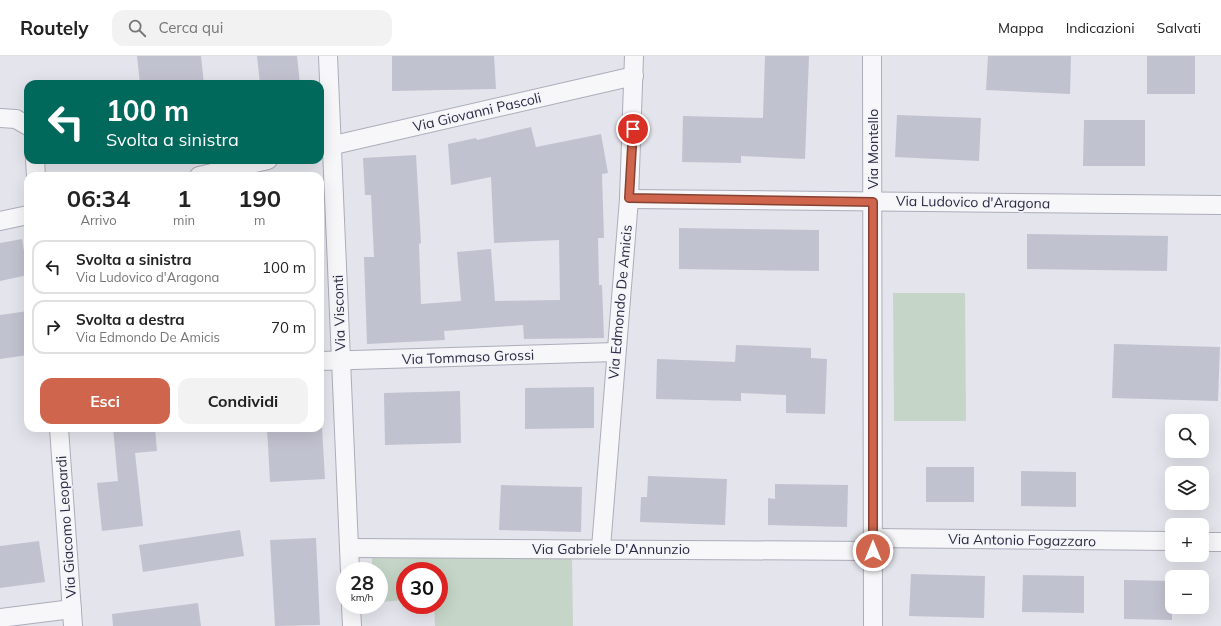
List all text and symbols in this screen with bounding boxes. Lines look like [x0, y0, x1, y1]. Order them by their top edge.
search box [112, 10, 392, 46]
text: Routely [20, 16, 88, 40]
icon: search [126, 17, 148, 39]
text: Cerca qui [158, 18, 223, 37]
text: Mappa [998, 19, 1044, 37]
text: Indicazioni [1066, 19, 1135, 37]
text: Salvati [1157, 19, 1201, 37]
street label: Via Giovanni Pascoli [411, 88, 543, 136]
text: 100 m [106, 93, 189, 128]
icon: left [40, 96, 92, 148]
street label: Via Montello [864, 109, 882, 189]
pin [616, 112, 650, 146]
icon: arrive [622, 118, 644, 140]
text: Svolta a sinistra [106, 128, 239, 151]
text: 06:34 [67, 183, 130, 213]
text: 1 [177, 183, 191, 213]
text: 190 [238, 183, 281, 213]
street label: Via Ludovico d'Aragona [896, 192, 1050, 212]
text: Arrivo [80, 212, 117, 228]
text: min [173, 212, 195, 228]
text: m [254, 212, 265, 228]
street label: Via Edmondo De Amicis [604, 224, 636, 380]
text: Svolta a sinistra [76, 250, 192, 269]
icon: left [42, 256, 64, 278]
text: 100 m [262, 258, 306, 277]
text: Via Ludovico d'Aragona [76, 269, 219, 285]
street label: Via Visconti [329, 274, 349, 352]
text: Svolta a destra [76, 310, 185, 329]
icon: right [42, 316, 64, 338]
text: 70 m [271, 318, 306, 337]
text: Via Edmondo De Amicis [76, 329, 220, 345]
street label: Via Tommaso Grossi [401, 346, 535, 368]
button: Esci [40, 378, 170, 424]
button: Condividi [178, 378, 308, 424]
map controls [1165, 414, 1209, 614]
button: search [1165, 414, 1209, 458]
street label: Via Giacomo Leopardi [52, 455, 80, 599]
button: layers [1165, 466, 1209, 510]
button: + [1165, 518, 1209, 562]
position arrow [852, 530, 894, 572]
street label: Via Antonio Fogazzaro [948, 530, 1096, 550]
street label: Via Gabriele D'Annunzio [532, 540, 690, 558]
speed limit sign: 30 [396, 562, 448, 614]
text: 28 [350, 570, 374, 595]
button: − [1165, 570, 1209, 614]
text: km/h [351, 591, 373, 604]

